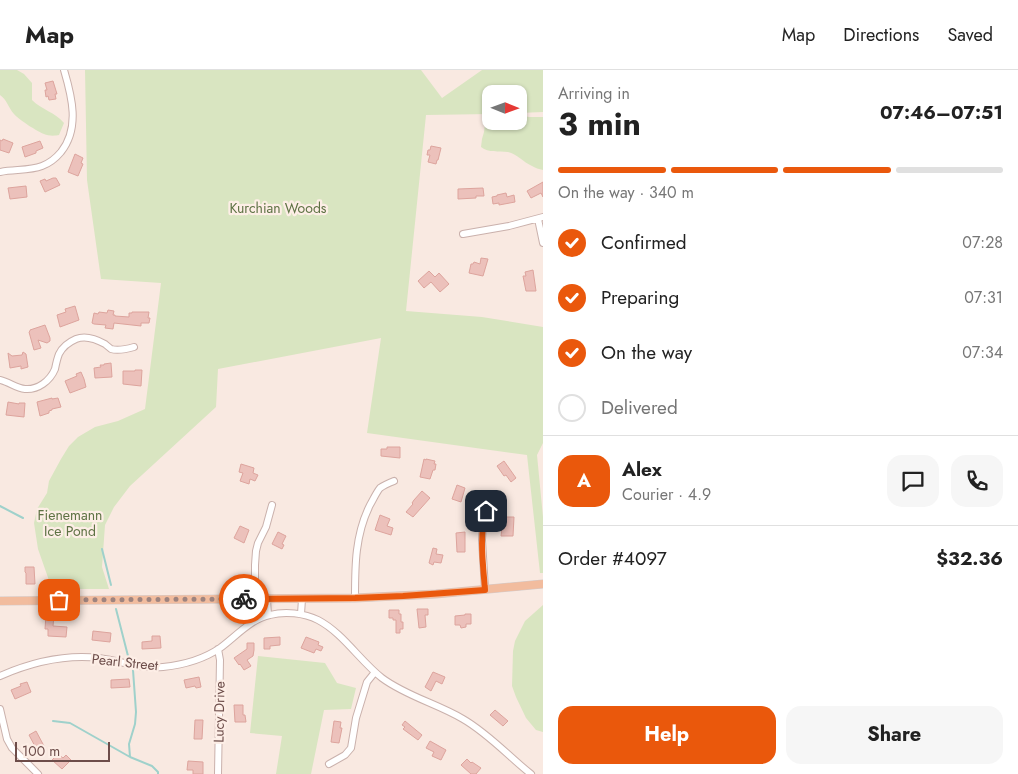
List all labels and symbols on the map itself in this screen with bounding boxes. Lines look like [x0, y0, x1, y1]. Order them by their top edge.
north arrow [482, 85, 528, 130]
park label: Kurchian Woods [229, 198, 327, 218]
pin [465, 490, 507, 532]
park label: Fienemann Ice Pond [38, 505, 102, 541]
courier [219, 574, 269, 624]
pin [38, 579, 80, 621]
street label: Pearl Street [91, 649, 160, 676]
street label: Lucy Drive [208, 681, 230, 743]
scale bar [15, 739, 110, 762]

